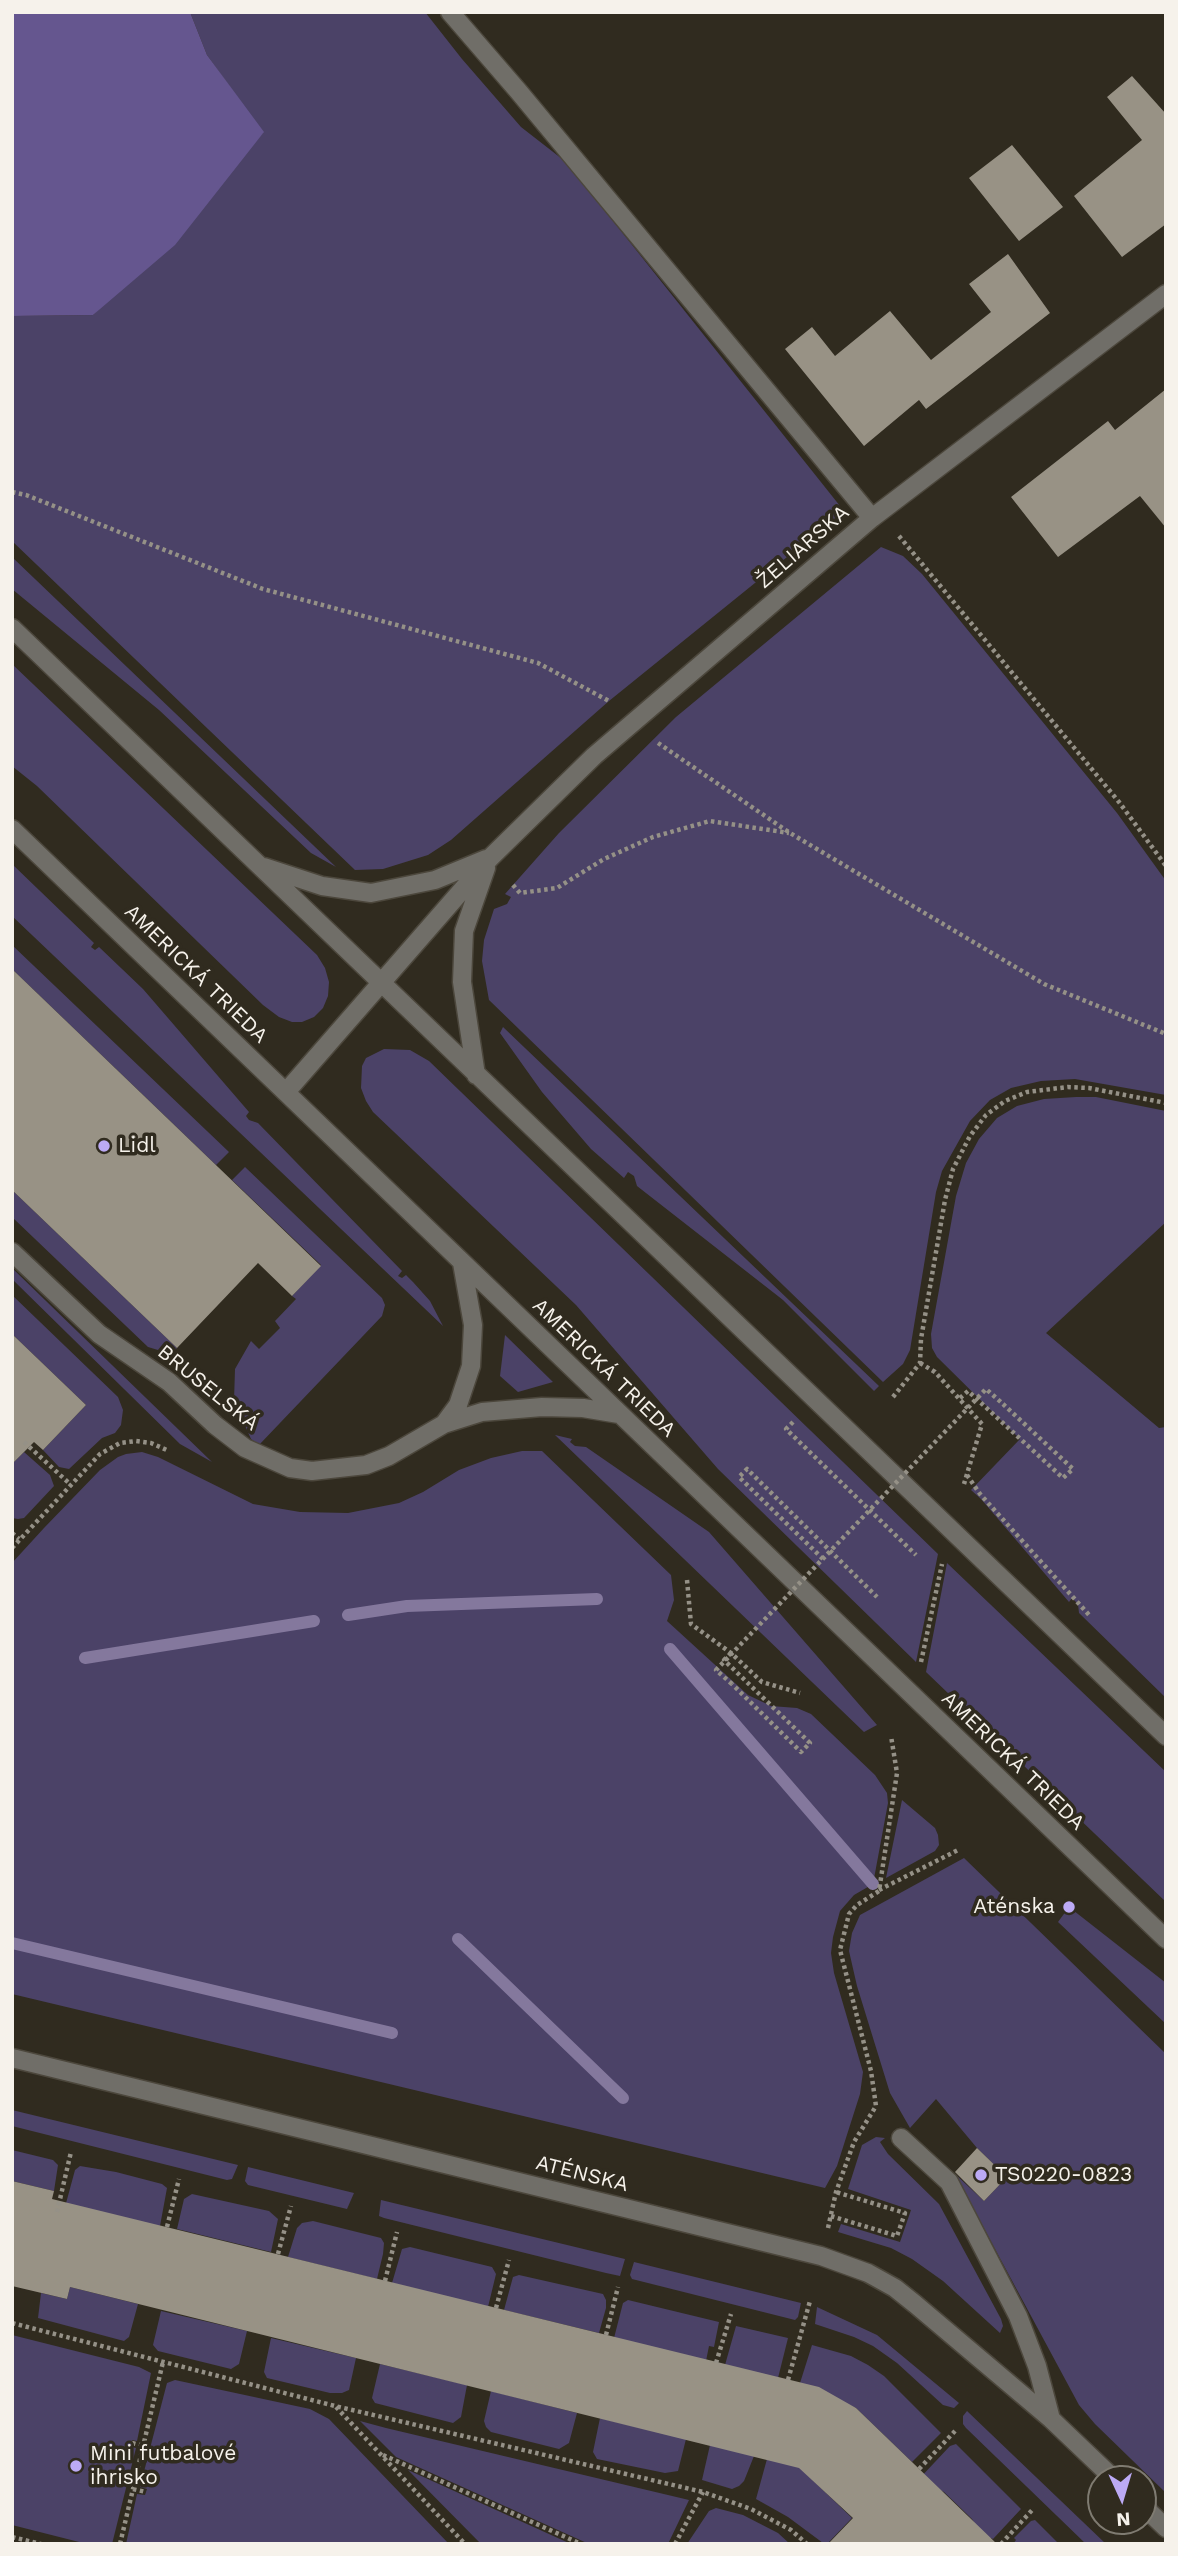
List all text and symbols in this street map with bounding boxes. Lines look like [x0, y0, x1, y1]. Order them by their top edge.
street label: ŽELIARSKA [752, 500, 854, 594]
street label: AMERICKÁ TRIEDA [119, 899, 273, 1049]
place label: Lidl [118, 1133, 156, 1159]
marker: Lidl [96, 1138, 112, 1154]
street label: AMERICKÁ TRIEDA [527, 1293, 681, 1443]
street label: BRUSELSKÁ [152, 1339, 264, 1437]
street label: AMERICKÁ TRIEDA [936, 1686, 1090, 1836]
place label: Aténska [973, 1894, 1055, 1920]
marker: Aténska [1061, 1899, 1077, 1915]
street label: ATÉNSKA [533, 2150, 631, 2198]
place label: TS0220-0823 [995, 2162, 1132, 2188]
marker: TS0220-0823 [973, 2167, 989, 2183]
place label: Mini futbalové ihrisko [90, 2441, 236, 2491]
marker: Mini futbalové ihrisko [68, 2458, 84, 2474]
north arrow [1087, 2465, 1157, 2535]
text: N [1116, 2507, 1131, 2531]

